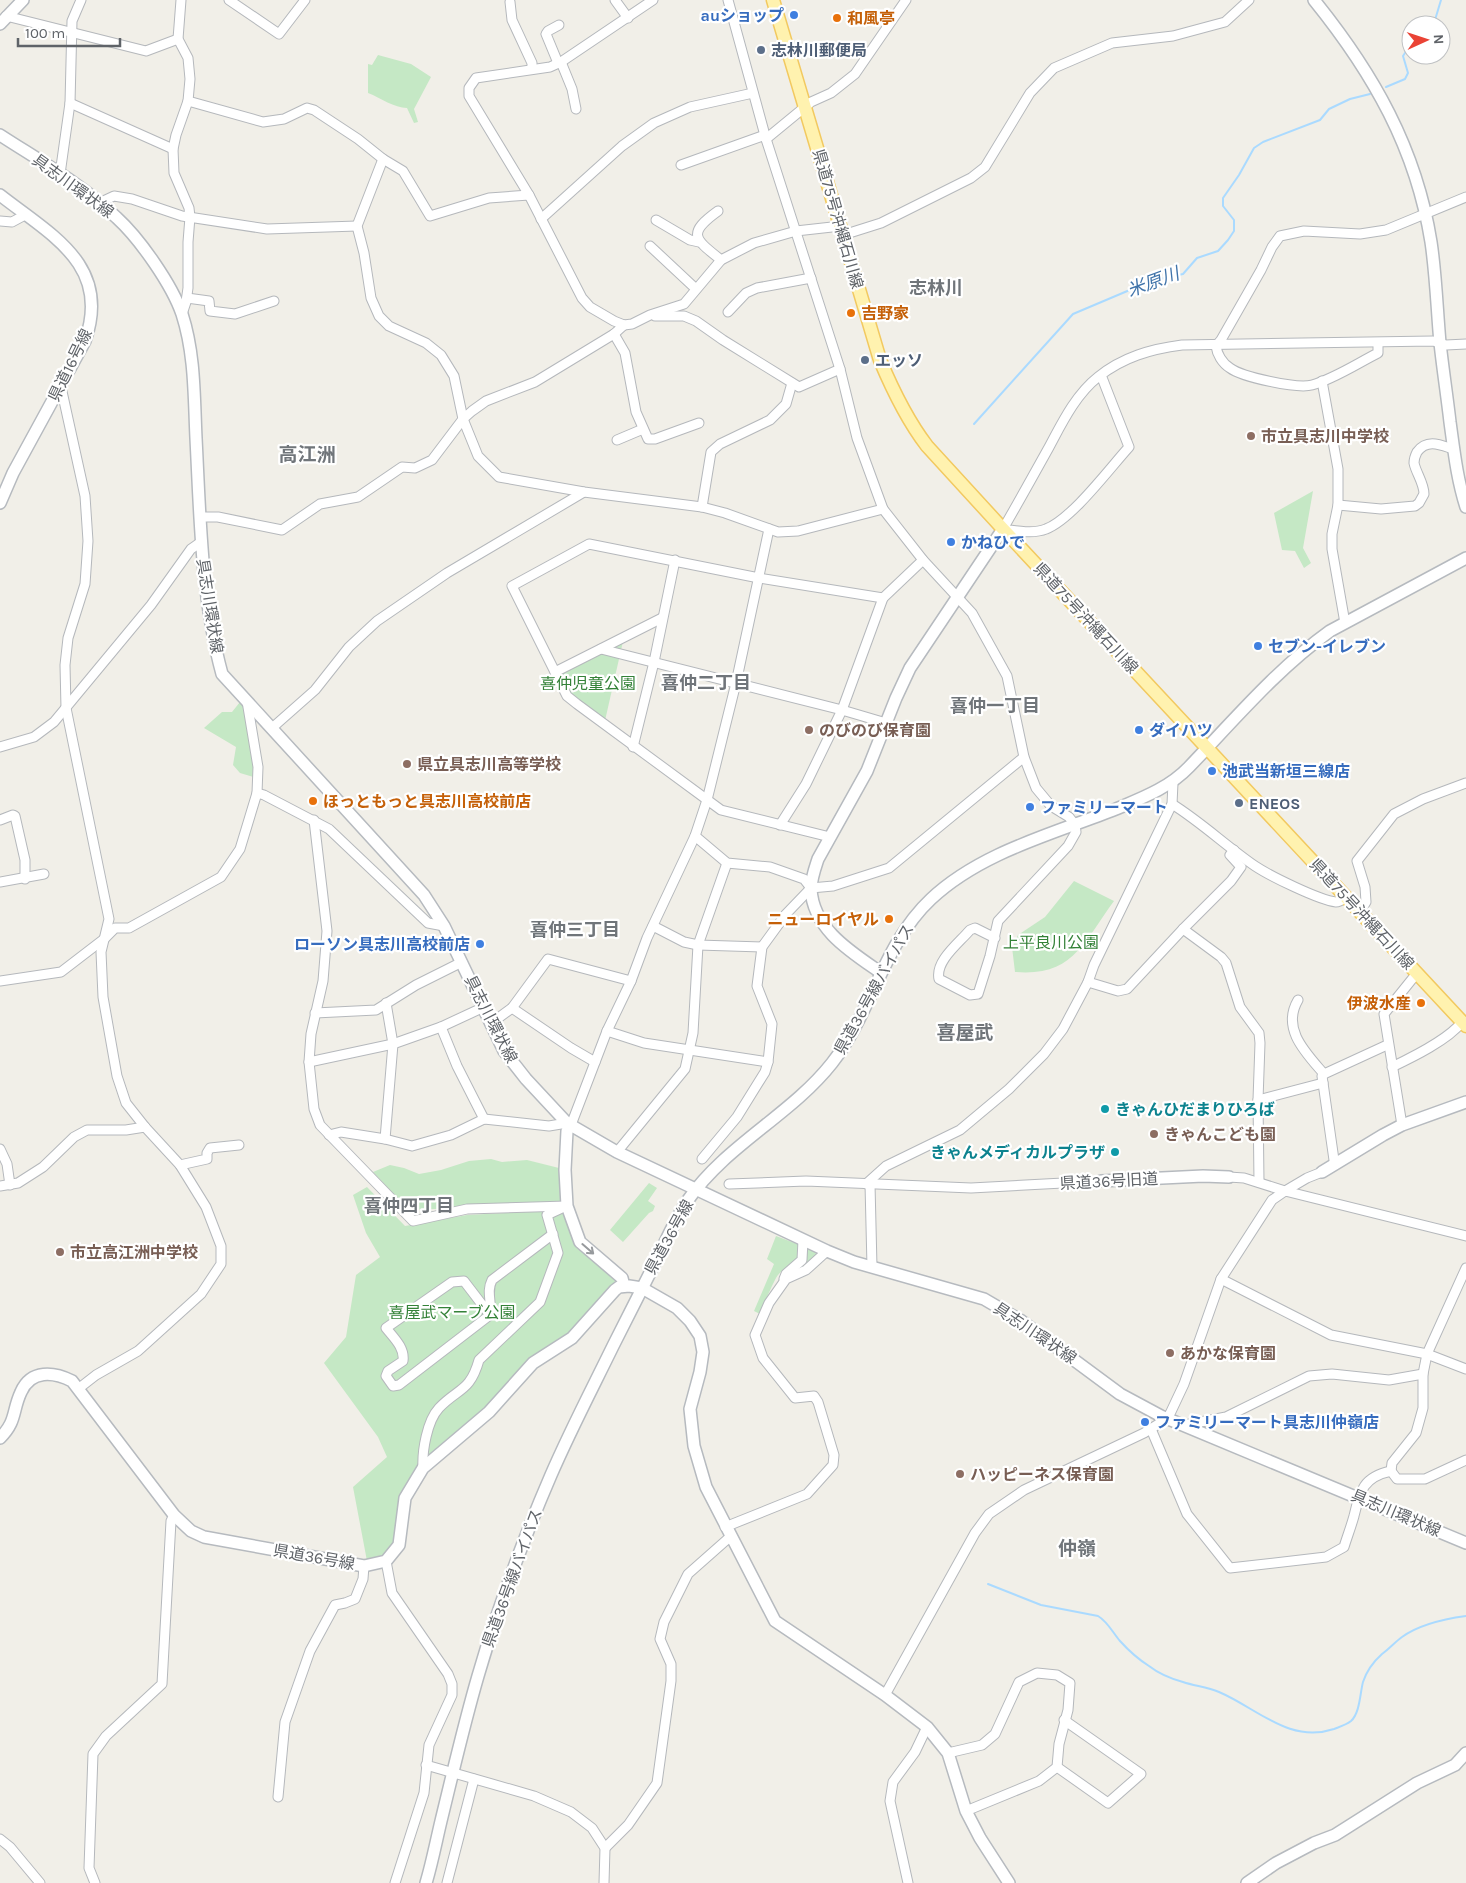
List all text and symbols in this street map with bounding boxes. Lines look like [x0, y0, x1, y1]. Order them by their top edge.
place label: auショップ [701, 6, 784, 25]
marker: auショップ [788, 9, 800, 21]
place label: 和風亭 [847, 9, 895, 28]
marker: 和風亭 [831, 12, 843, 24]
scale bar [18, 15, 120, 47]
north arrow [1401, 15, 1451, 65]
text: 100 m [25, 24, 65, 42]
text: N [1430, 34, 1447, 45]
place label: 志林川郵便局 [771, 41, 867, 60]
marker: 志林川郵便局 [755, 44, 767, 56]
street label: 県道75号沖縄石川線 [809, 147, 867, 291]
street label: 具志川環状線 [29, 150, 117, 222]
water label: 米原川 [1124, 262, 1184, 302]
district label: 志林川 [909, 277, 963, 299]
place label: 吉野家 [861, 304, 909, 323]
marker: 吉野家 [845, 307, 857, 319]
street label: 県道16号線 [44, 326, 96, 404]
place label: エッソ [875, 351, 923, 370]
marker: エッソ [859, 354, 871, 366]
place label: 市立具志川中学校 [1261, 427, 1389, 446]
marker: 市立具志川中学校 [1245, 430, 1257, 442]
district label: 高江洲 [278, 444, 336, 466]
place label: かねひで [961, 533, 1025, 552]
marker: かねひで [945, 536, 957, 548]
street label: 具志川環状線 [193, 557, 227, 655]
street label: 県道75号沖縄石川線 [1030, 559, 1142, 677]
place label: セブン-イレブン [1268, 637, 1386, 656]
marker: セブン-イレブン [1252, 640, 1264, 652]
district label: 喜仲二丁目 [661, 672, 751, 694]
park label: 喜仲児童公園 [540, 674, 636, 693]
district label: 喜仲一丁目 [950, 695, 1040, 717]
place label: のびのび保育園 [819, 721, 931, 740]
place label: ダイハツ [1149, 721, 1213, 740]
marker: のびのび保育園 [803, 724, 815, 736]
marker: ダイハツ [1133, 724, 1145, 736]
place label: 県立具志川高等学校 [417, 755, 561, 774]
marker: 県立具志川高等学校 [401, 758, 413, 770]
place label: 池武当新垣三線店 [1222, 762, 1350, 781]
marker: 池武当新垣三線店 [1206, 765, 1218, 777]
place label: ほっともっと具志川高校前店 [323, 792, 531, 811]
place label: ENEOS [1249, 794, 1300, 813]
marker: ほっともっと具志川高校前店 [307, 795, 319, 807]
marker: ENEOS [1233, 797, 1245, 809]
place label: ファミリーマート [1040, 798, 1168, 817]
marker: ファミリーマート [1024, 801, 1036, 813]
street label: 県道75号沖縄石川線 [1306, 855, 1418, 973]
place label: ニューロイヤル [767, 910, 879, 929]
marker: ニューロイヤル [883, 913, 895, 925]
district label: 喜仲三丁目 [530, 919, 620, 941]
street label: 県道36号線バイパス [830, 920, 918, 1058]
park label: 上平良川公園 [1003, 933, 1099, 952]
place label: ローソン具志川高校前店 [294, 935, 470, 954]
marker: ローソン具志川高校前店 [474, 938, 486, 950]
street label: 具志川環状線 [461, 972, 521, 1066]
place label: 伊波水産 [1346, 994, 1411, 1013]
marker: 伊波水産 [1415, 997, 1427, 1009]
district label: 喜屋武 [936, 1022, 994, 1044]
place label: きゃんひだまりひろば [1115, 1100, 1275, 1119]
marker: きゃんひだまりひろば [1099, 1103, 1111, 1115]
place label: きゃんこども園 [1164, 1125, 1276, 1144]
marker: きゃんこども園 [1148, 1128, 1160, 1140]
place label: きゃんメディカルプラザ [930, 1143, 1105, 1162]
marker: きゃんメディカルプラザ [1109, 1146, 1121, 1158]
street label: 県道36号旧道 [1059, 1169, 1159, 1193]
district label: 喜仲四丁目 [364, 1195, 454, 1217]
street label: 県道36号線 [641, 1196, 697, 1278]
place label: 市立高江洲中学校 [70, 1243, 198, 1262]
one-way arrow [581, 1244, 594, 1255]
marker: 市立高江洲中学校 [54, 1246, 66, 1258]
street label: 具志川環状線 [990, 1298, 1080, 1368]
park label: 喜屋武マーブ公園 [388, 1303, 516, 1322]
place label: あかな保育園 [1180, 1344, 1276, 1363]
marker: あかな保育園 [1164, 1347, 1176, 1359]
place label: ファミリーマート具志川仲嶺店 [1155, 1413, 1379, 1432]
marker: ファミリーマート具志川仲嶺店 [1139, 1416, 1151, 1428]
place label: ハッピーネス保育園 [970, 1465, 1114, 1484]
marker: ハッピーネス保育園 [954, 1468, 966, 1480]
street label: 具志川環状線 [1348, 1485, 1444, 1541]
street label: 県道36号線バイパス [478, 1506, 546, 1650]
district label: 仲嶺 [1058, 1538, 1096, 1560]
street label: 県道36号線 [272, 1540, 356, 1574]

